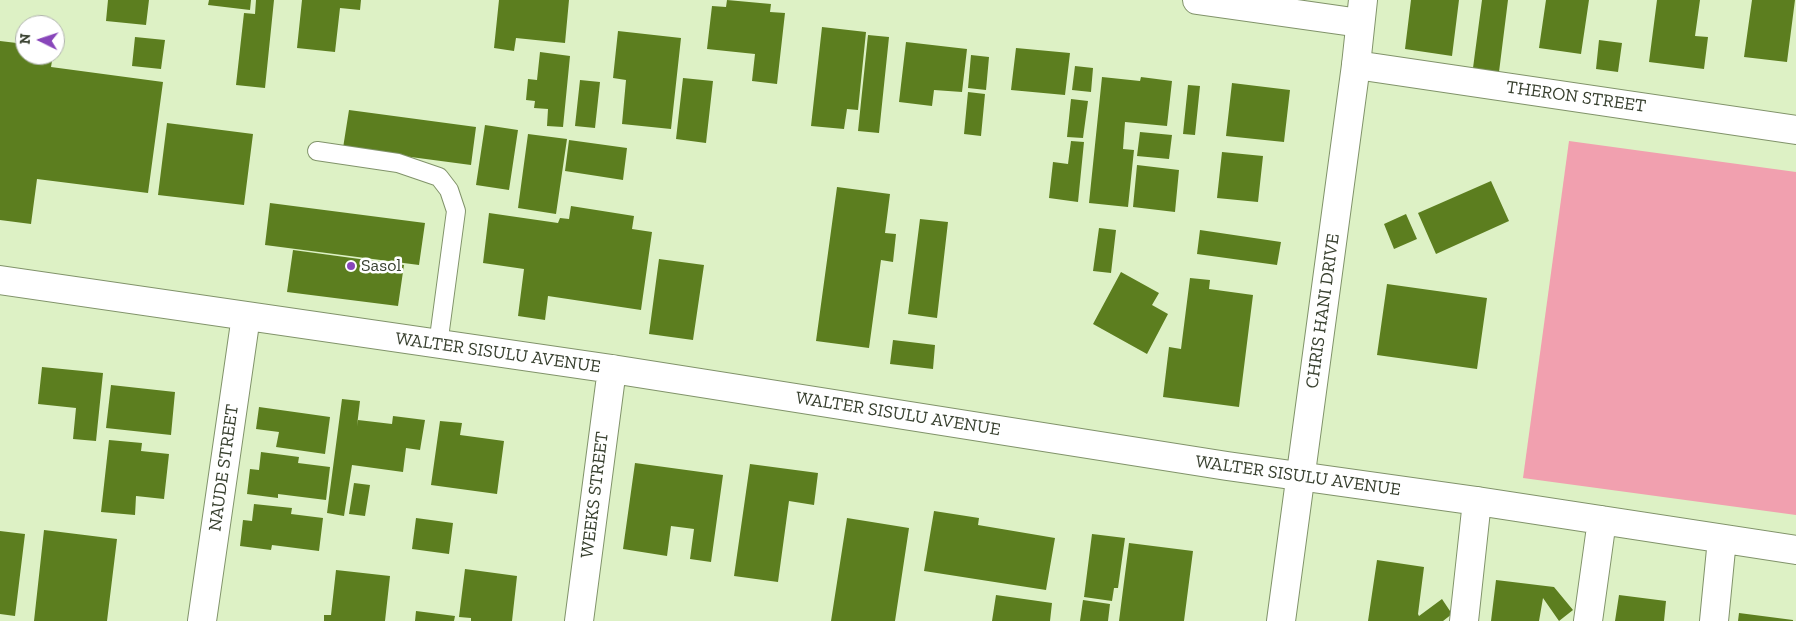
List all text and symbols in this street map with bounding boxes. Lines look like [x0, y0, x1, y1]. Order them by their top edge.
north arrow [15, 15, 65, 65]
text: N [17, 33, 34, 45]
street label: THERON STREET [1505, 77, 1647, 117]
street label: CHRIS HANI DRIVE [1301, 232, 1345, 390]
place label: Sasol [361, 255, 401, 277]
marker: Sasol [345, 260, 357, 272]
street label: WALTER SISULU AVENUE [394, 328, 602, 378]
street label: WALTER SISULU AVENUE [794, 387, 1002, 441]
street label: NAUDE STREET [204, 403, 244, 533]
street label: WEEKS STREET [577, 430, 613, 560]
street label: WALTER SISULU AVENUE [1194, 451, 1402, 501]

